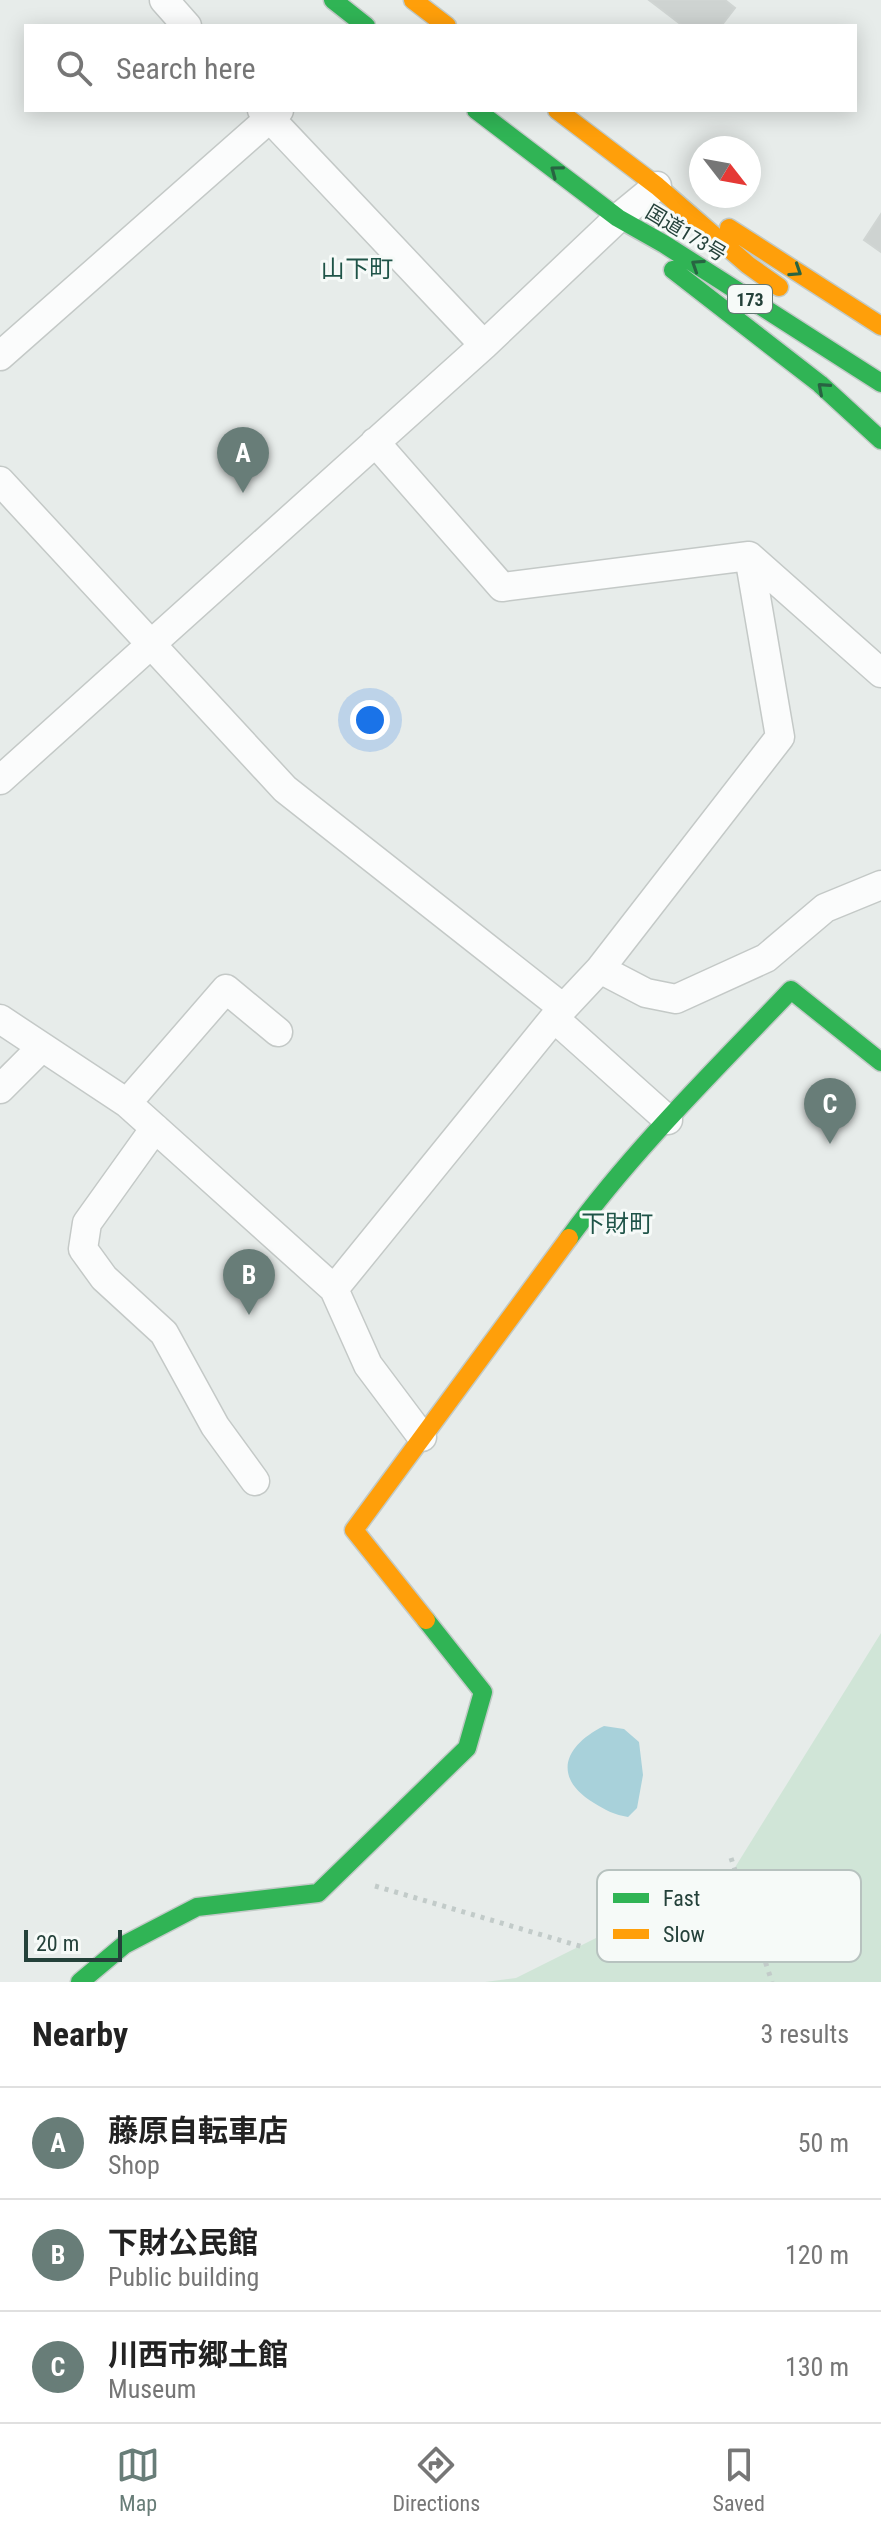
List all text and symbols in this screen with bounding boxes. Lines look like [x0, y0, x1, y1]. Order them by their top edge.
search box [24, 24, 857, 112]
icon: search [52, 46, 96, 90]
text: Search here [116, 51, 256, 86]
north arrow [689, 136, 761, 208]
one-way arrow [550, 166, 565, 180]
street label: 国道173号 [641, 200, 731, 266]
district label: 山下町 [321, 255, 393, 283]
one-way arrow [691, 260, 706, 275]
one-way arrow [787, 261, 801, 276]
road number: 173 [728, 285, 772, 313]
one-way arrow [818, 383, 832, 398]
pin: A [217, 427, 269, 493]
your location [350, 700, 390, 740]
pin: C [804, 1078, 856, 1144]
district label: 下財町 [581, 1210, 653, 1238]
pin: B [223, 1249, 275, 1315]
legend [597, 1870, 861, 1962]
text: Fast [663, 1886, 700, 1911]
text: Slow [663, 1922, 705, 1947]
scale bar [24, 1926, 122, 1962]
text: 20 m [36, 1931, 79, 1956]
text: Nearby [32, 2014, 128, 2054]
text: 3 results [760, 2019, 849, 2049]
text: 藤原自転車店 [108, 2113, 288, 2148]
text: A [50, 2128, 66, 2158]
text: 50 m [798, 2128, 849, 2158]
text: Shop [108, 2150, 160, 2180]
text: 下財公民館 [108, 2225, 258, 2260]
text: B [51, 2240, 65, 2270]
text: 120 m [785, 2240, 849, 2270]
text: Public building [108, 2262, 259, 2292]
text: 川西市郷土館 [108, 2337, 288, 2372]
text: C [51, 2352, 65, 2382]
text: 130 m [785, 2352, 849, 2382]
text: Museum [108, 2374, 196, 2404]
tab: Map [116, 2443, 160, 2516]
tab: Directions [392, 2443, 480, 2516]
tab: Saved [713, 2443, 765, 2516]

